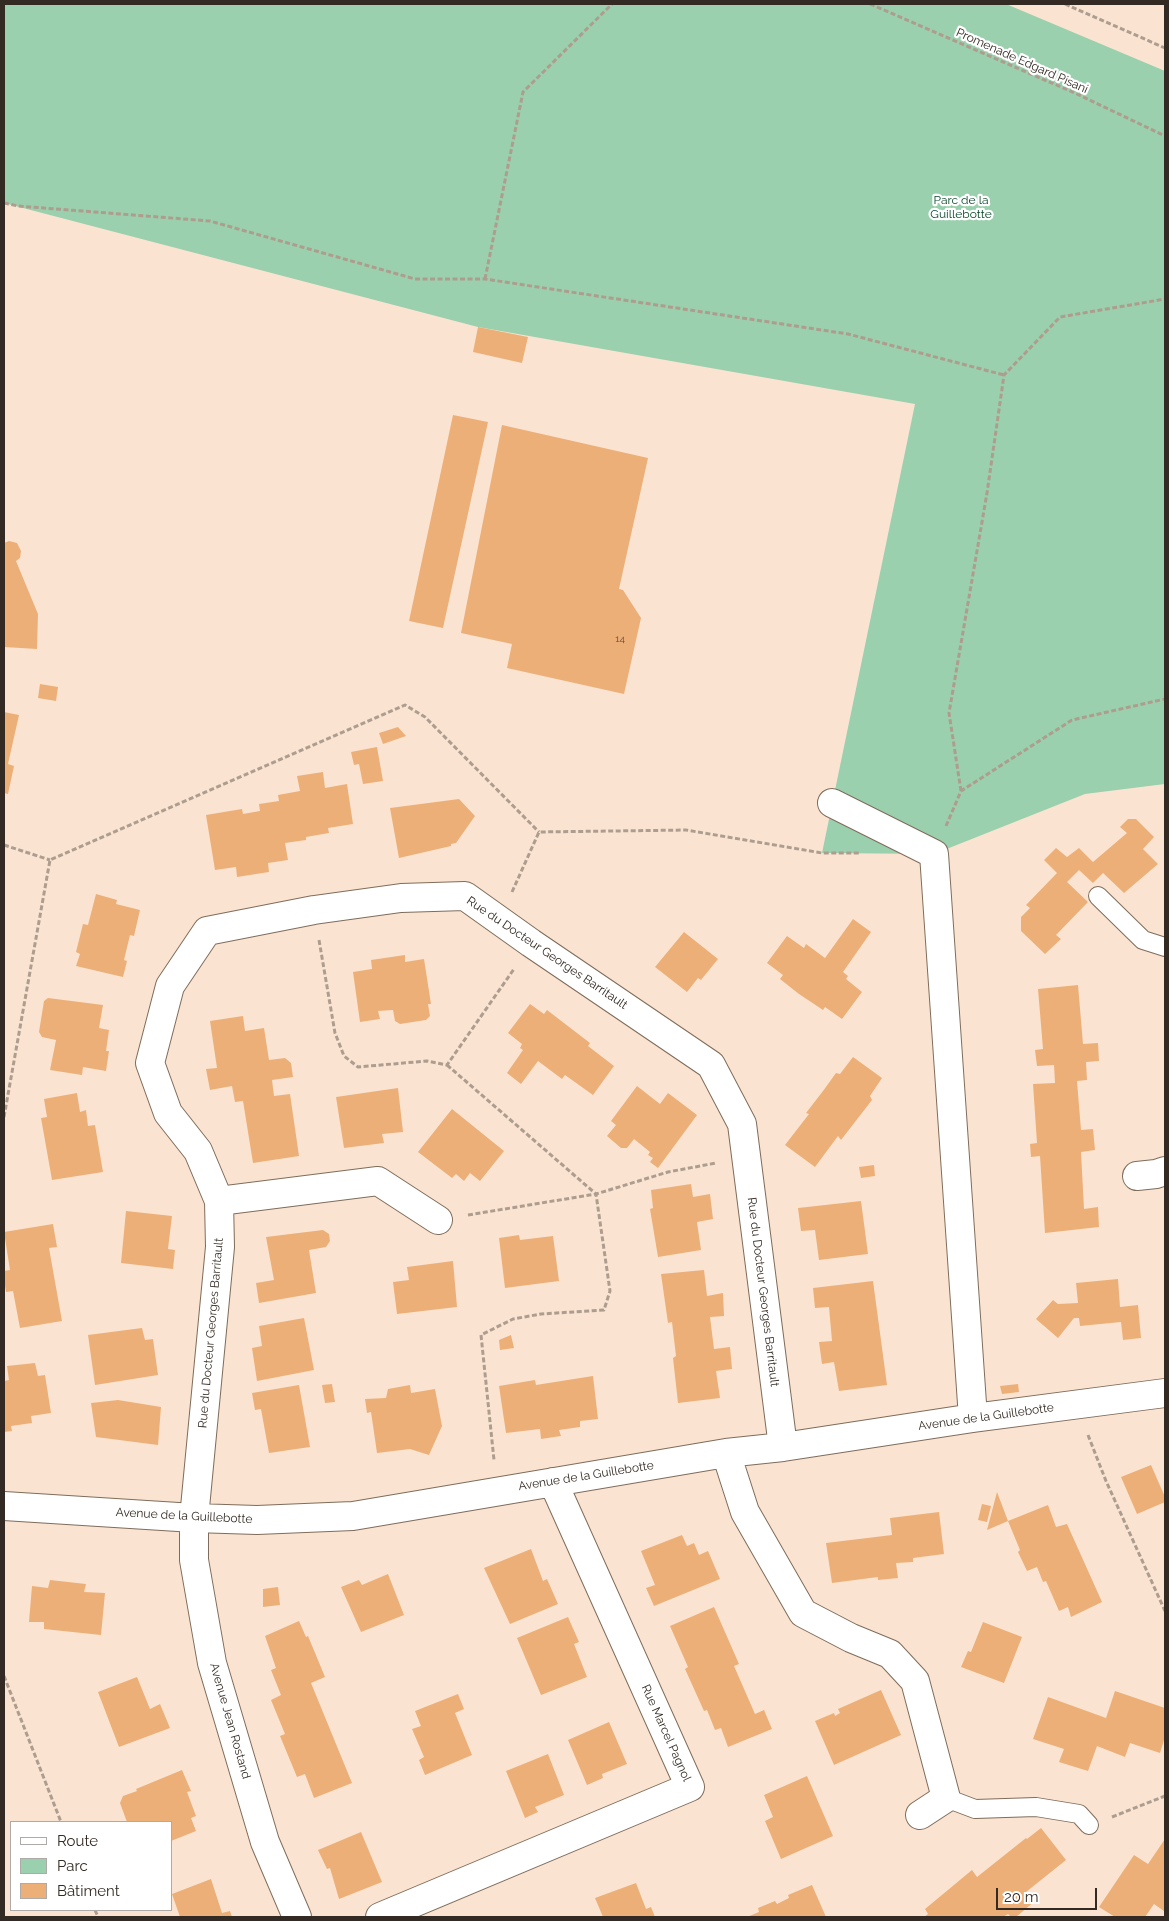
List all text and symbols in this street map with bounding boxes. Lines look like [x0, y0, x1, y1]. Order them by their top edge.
street label: Promenade Edgard Pisani [954, 25, 1090, 97]
park label: Parc de la Guillebotte [930, 193, 992, 221]
house number: 14 [615, 633, 625, 645]
street label: Rue du Docteur Georges Barritault [464, 894, 630, 1012]
street label: Rue du Docteur Georges Barritault [744, 1196, 782, 1388]
street label: Rue du Docteur Georges Barritault [196, 1237, 226, 1429]
street label: Avenue de la Guillebotte [917, 1400, 1055, 1434]
street label: Avenue de la Guillebotte [517, 1458, 655, 1494]
street label: Avenue de la Guillebotte [115, 1505, 253, 1527]
street label: Avenue Jean Rostand [207, 1661, 253, 1781]
street label: Rue Marcel Pagnol [638, 1682, 694, 1784]
legend [10, 1821, 172, 1911]
text: Route [57, 1832, 98, 1850]
text: Parc [57, 1857, 88, 1875]
scale bar [999, 1878, 1100, 1910]
text: Bâtiment [57, 1882, 120, 1900]
text: 20 m [1004, 1888, 1039, 1906]

